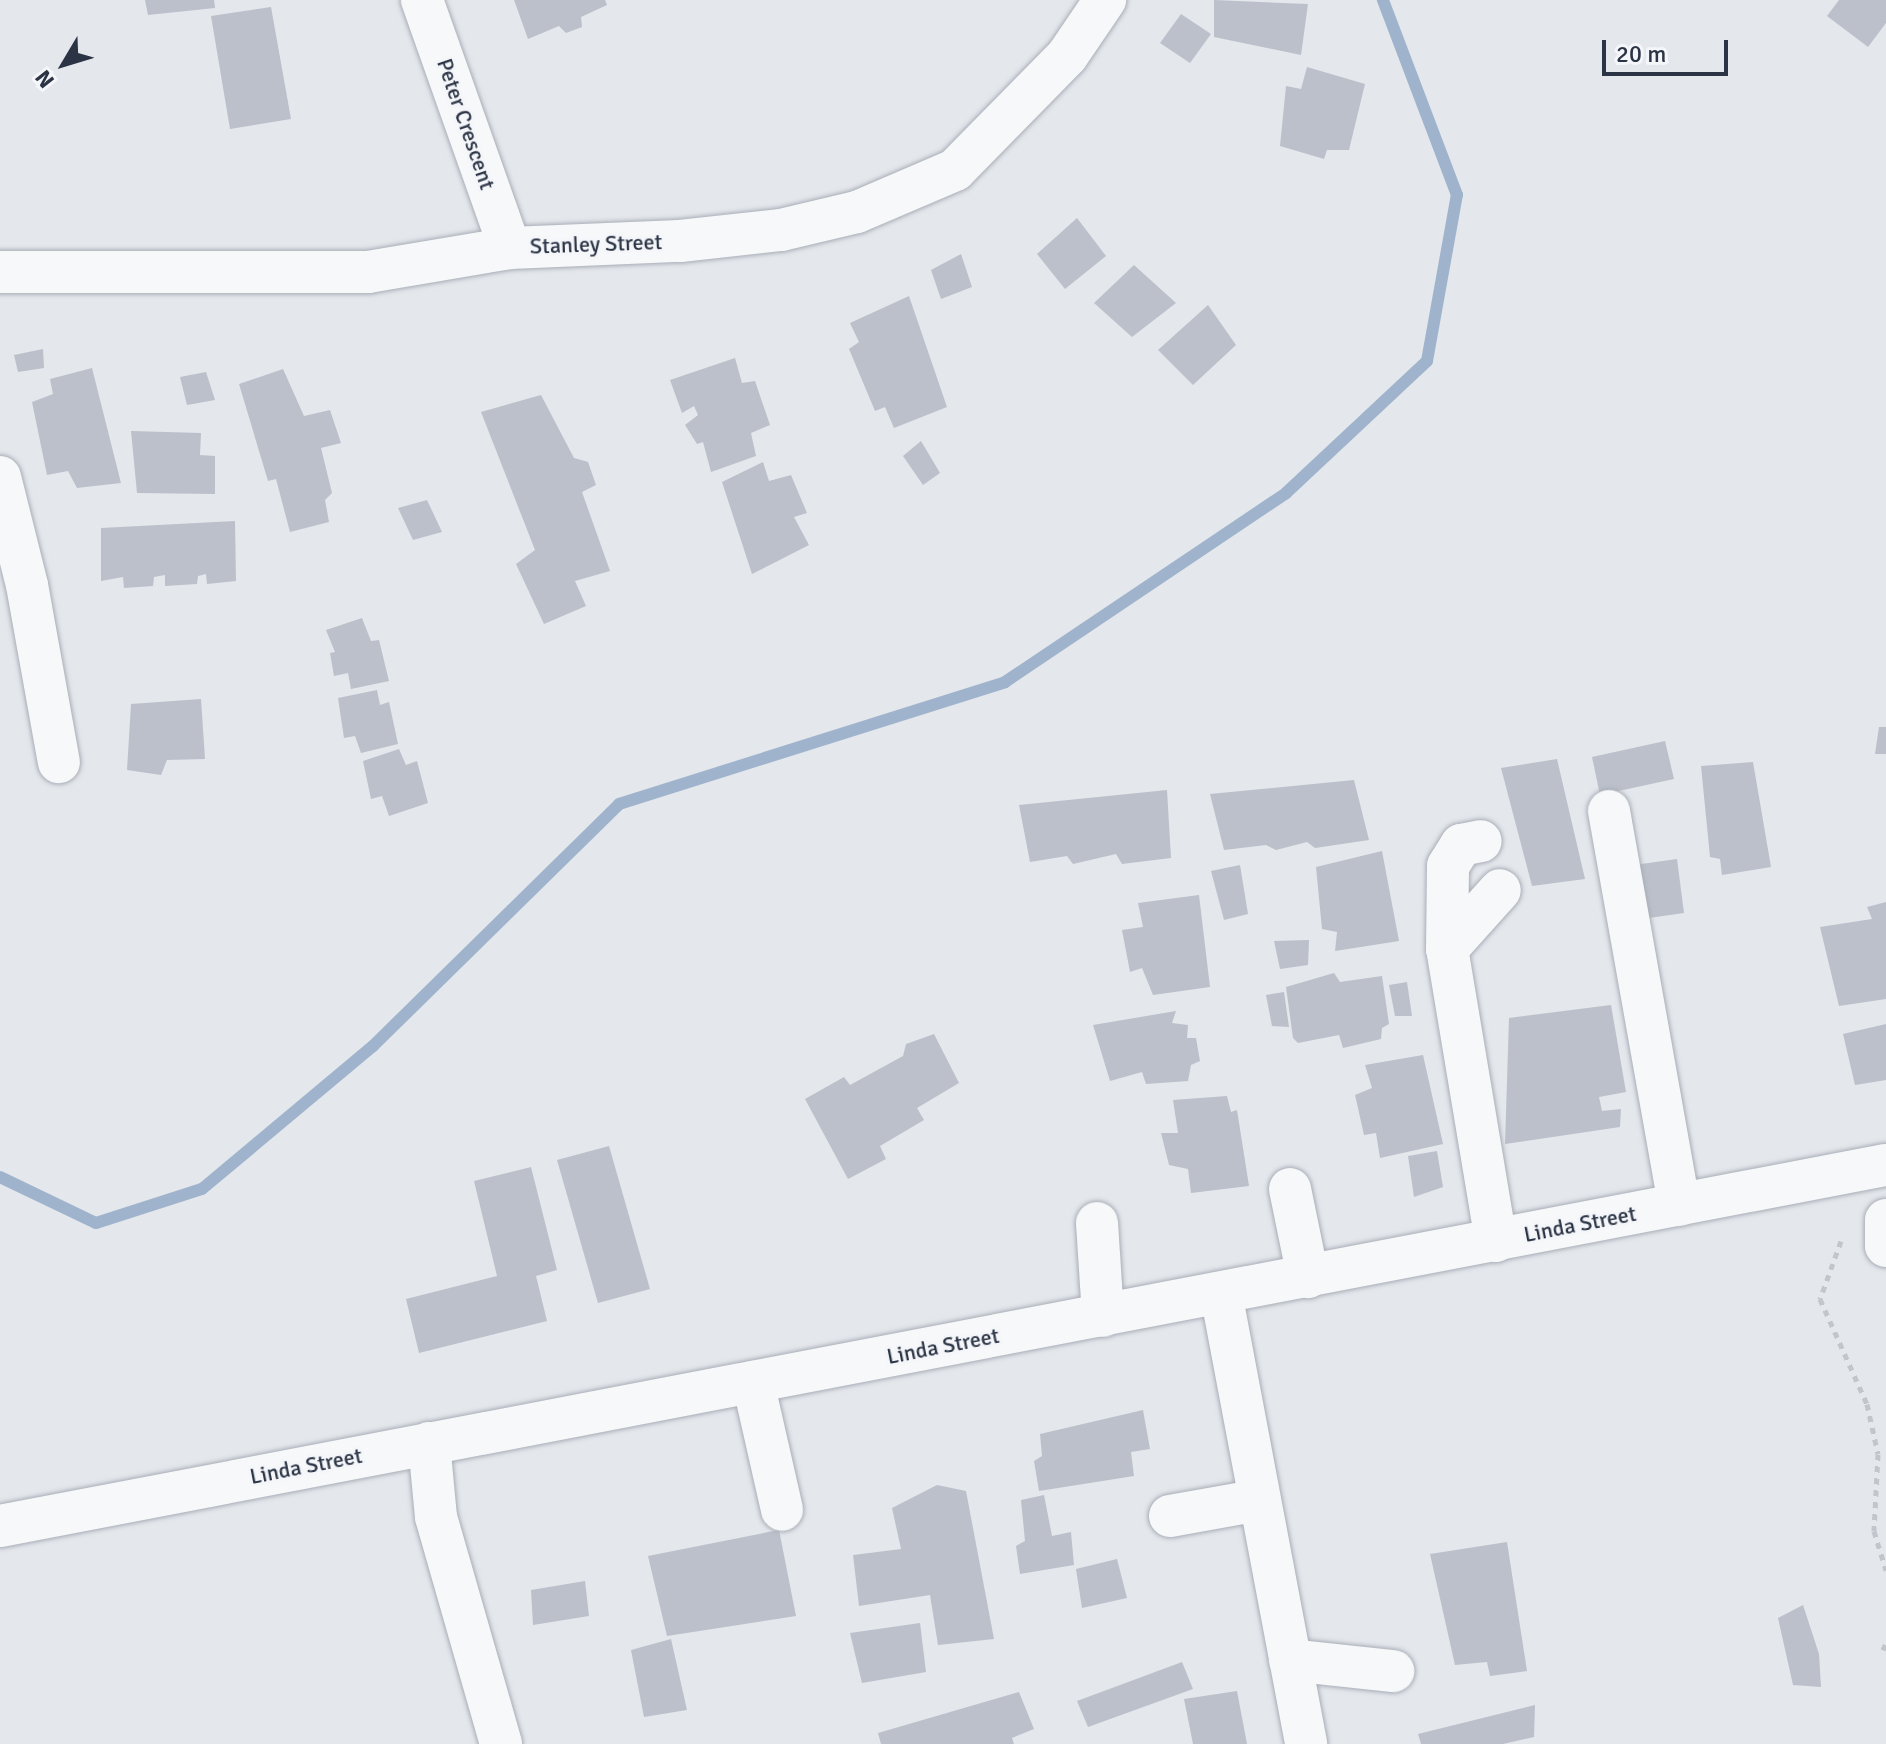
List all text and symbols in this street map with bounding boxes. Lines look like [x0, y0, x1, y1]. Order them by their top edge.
north arrow [24, 24, 104, 104]
scale bar [1606, 24, 1732, 74]
text: 20 m [1616, 39, 1666, 69]
street label: Peter Crescent [431, 55, 501, 193]
text: N [29, 65, 60, 93]
street label: Stanley Street [529, 228, 663, 260]
street label: Linda Street [1522, 1200, 1638, 1248]
street label: Linda Street [885, 1322, 1001, 1370]
street label: Linda Street [248, 1442, 364, 1490]

